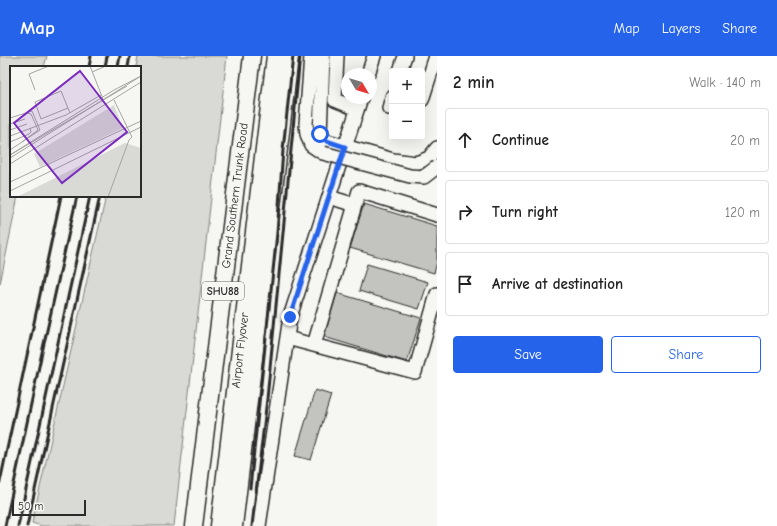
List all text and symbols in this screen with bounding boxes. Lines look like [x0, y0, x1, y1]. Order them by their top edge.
text: Map [20, 17, 55, 39]
text: Map [613, 20, 640, 37]
text: Layers [662, 20, 700, 37]
text: Share [722, 20, 757, 37]
inset map [10, 66, 141, 197]
north arrow [341, 68, 377, 104]
map controls [389, 68, 425, 140]
button: + [389, 68, 425, 104]
text: 2 min [453, 73, 494, 92]
text: Walk · 140 m [689, 75, 761, 90]
button: − [389, 104, 425, 140]
street label: Grand Southern Trunk Road [219, 122, 251, 269]
route start [311, 125, 329, 143]
icon: ahead [454, 129, 476, 151]
text: Continue [492, 131, 549, 149]
text: 20 m [730, 133, 760, 148]
icon: right [454, 201, 476, 223]
text: Turn right [492, 203, 558, 221]
text: 120 m [725, 205, 760, 220]
icon: arrive [454, 273, 476, 295]
text: Arrive at destination [492, 275, 623, 293]
road number: SHU88 [202, 282, 244, 300]
route end [281, 308, 299, 326]
street label: Airport Flyover [228, 311, 251, 389]
button: Save [453, 336, 603, 373]
button: Share [611, 336, 761, 373]
scale bar [12, 498, 86, 517]
text: 50 m [18, 500, 43, 513]

